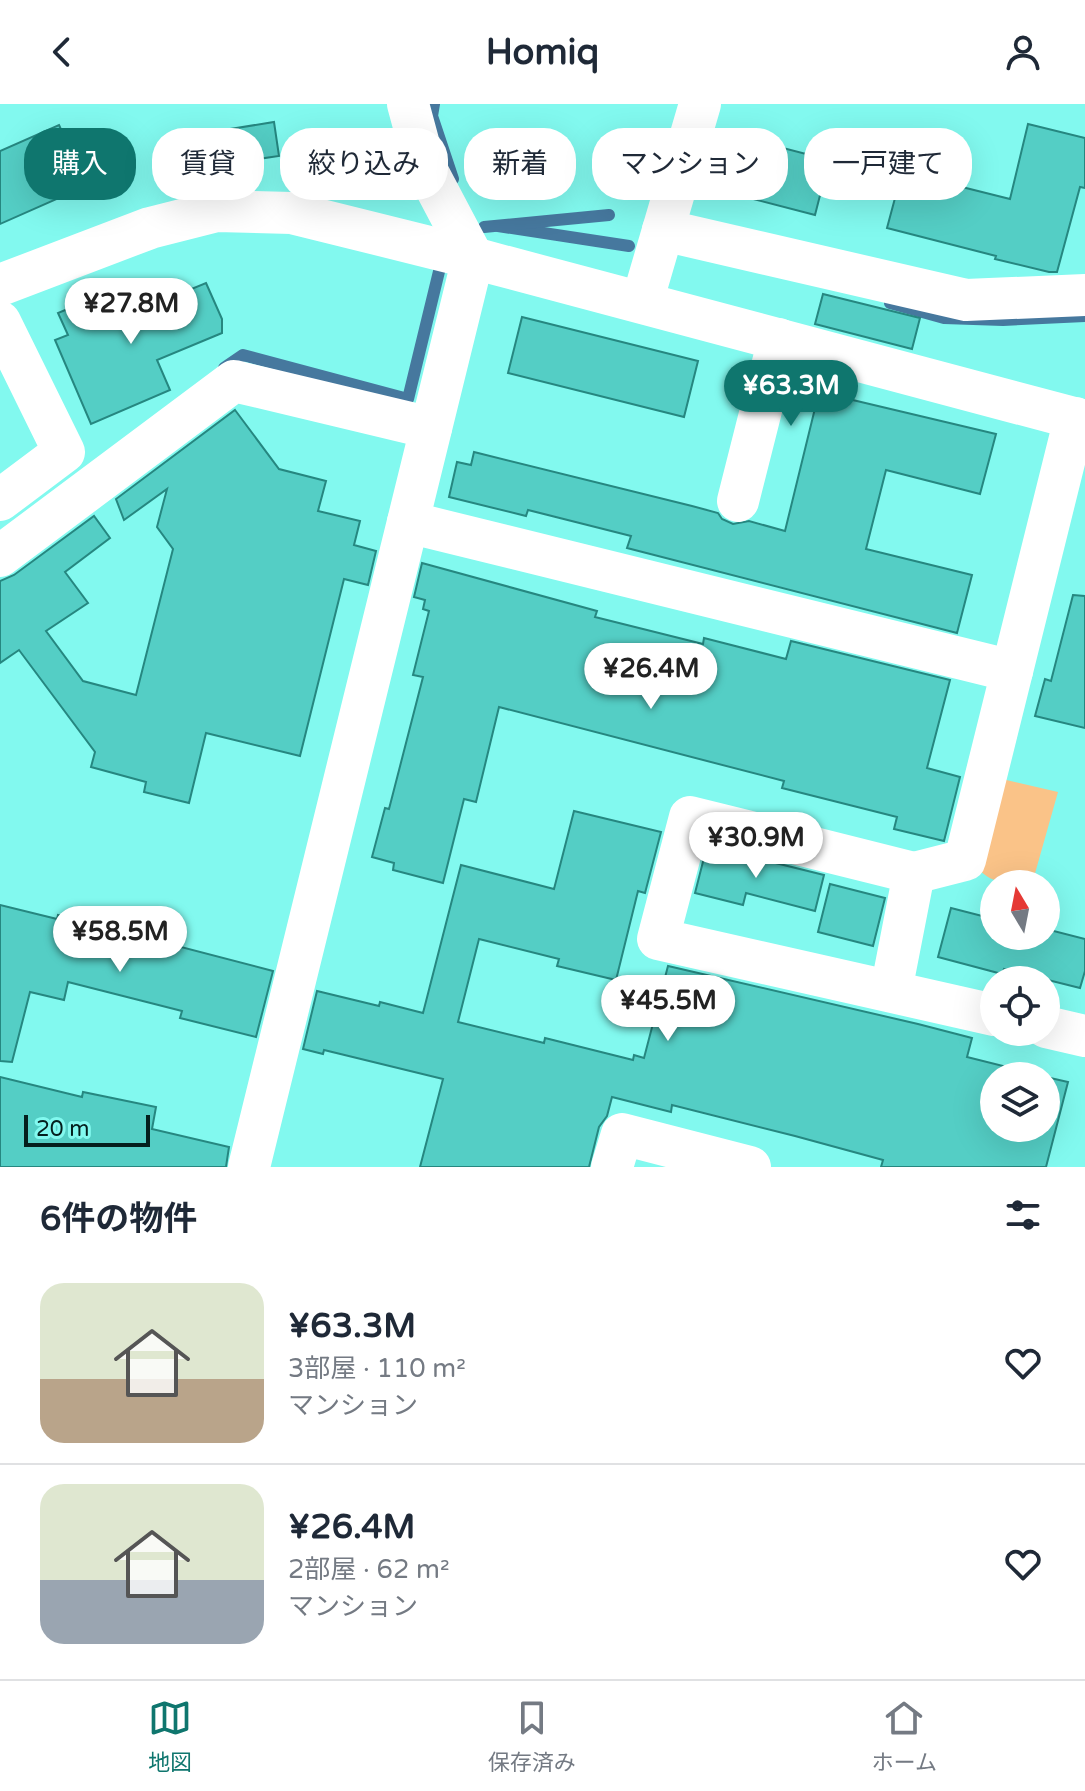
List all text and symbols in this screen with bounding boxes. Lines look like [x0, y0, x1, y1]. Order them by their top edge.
icon: back [40, 30, 84, 74]
icon: person [1001, 30, 1045, 74]
text: Homiq [486, 31, 599, 74]
chip: 購入 [24, 128, 136, 200]
chip: 賃貸 [152, 128, 264, 200]
chip: 絞り込み [280, 128, 448, 200]
chip: 新着 [464, 128, 576, 200]
chip: マンション [592, 128, 788, 200]
chip: 一戸建て [804, 128, 972, 200]
pin: ¥27.8M [66, 278, 196, 346]
text: ¥27.8M [83, 288, 179, 319]
pin: ¥63.3M [726, 360, 856, 428]
text: ¥63.3M [742, 370, 840, 401]
pin: ¥26.4M [586, 643, 716, 711]
text: ¥26.4M [602, 653, 700, 684]
pin: ¥30.9M [691, 812, 821, 880]
text: ¥30.9M [707, 822, 805, 853]
north arrow [980, 870, 1060, 950]
map controls [980, 870, 1060, 1142]
pin: ¥58.5M [55, 906, 185, 974]
text: ¥58.5M [71, 916, 169, 947]
button: locate [980, 966, 1060, 1046]
pin: ¥45.5M [603, 975, 733, 1043]
text: ¥45.5M [619, 985, 717, 1016]
button: layers [980, 1062, 1060, 1142]
scale bar [24, 1111, 150, 1147]
text: 20 m [36, 1116, 90, 1142]
icon: filters [1001, 1193, 1045, 1237]
text: 6件の物件 [40, 1199, 197, 1240]
text: ¥63.3M [288, 1306, 416, 1347]
icon: home [104, 1315, 200, 1411]
icon: heart [1001, 1341, 1045, 1385]
text: 3部屋 · 110 m² [288, 1353, 466, 1384]
text: マンション [288, 1390, 418, 1421]
text: ¥26.4M [288, 1507, 415, 1548]
icon: home [104, 1516, 200, 1612]
icon: heart [1001, 1542, 1045, 1586]
text: 2部屋 · 62 m² [288, 1554, 450, 1585]
text: マンション [288, 1591, 418, 1622]
tab: 地図 [148, 1696, 192, 1776]
tab: 保存済み [488, 1696, 576, 1776]
tab: ホーム [872, 1696, 937, 1776]

